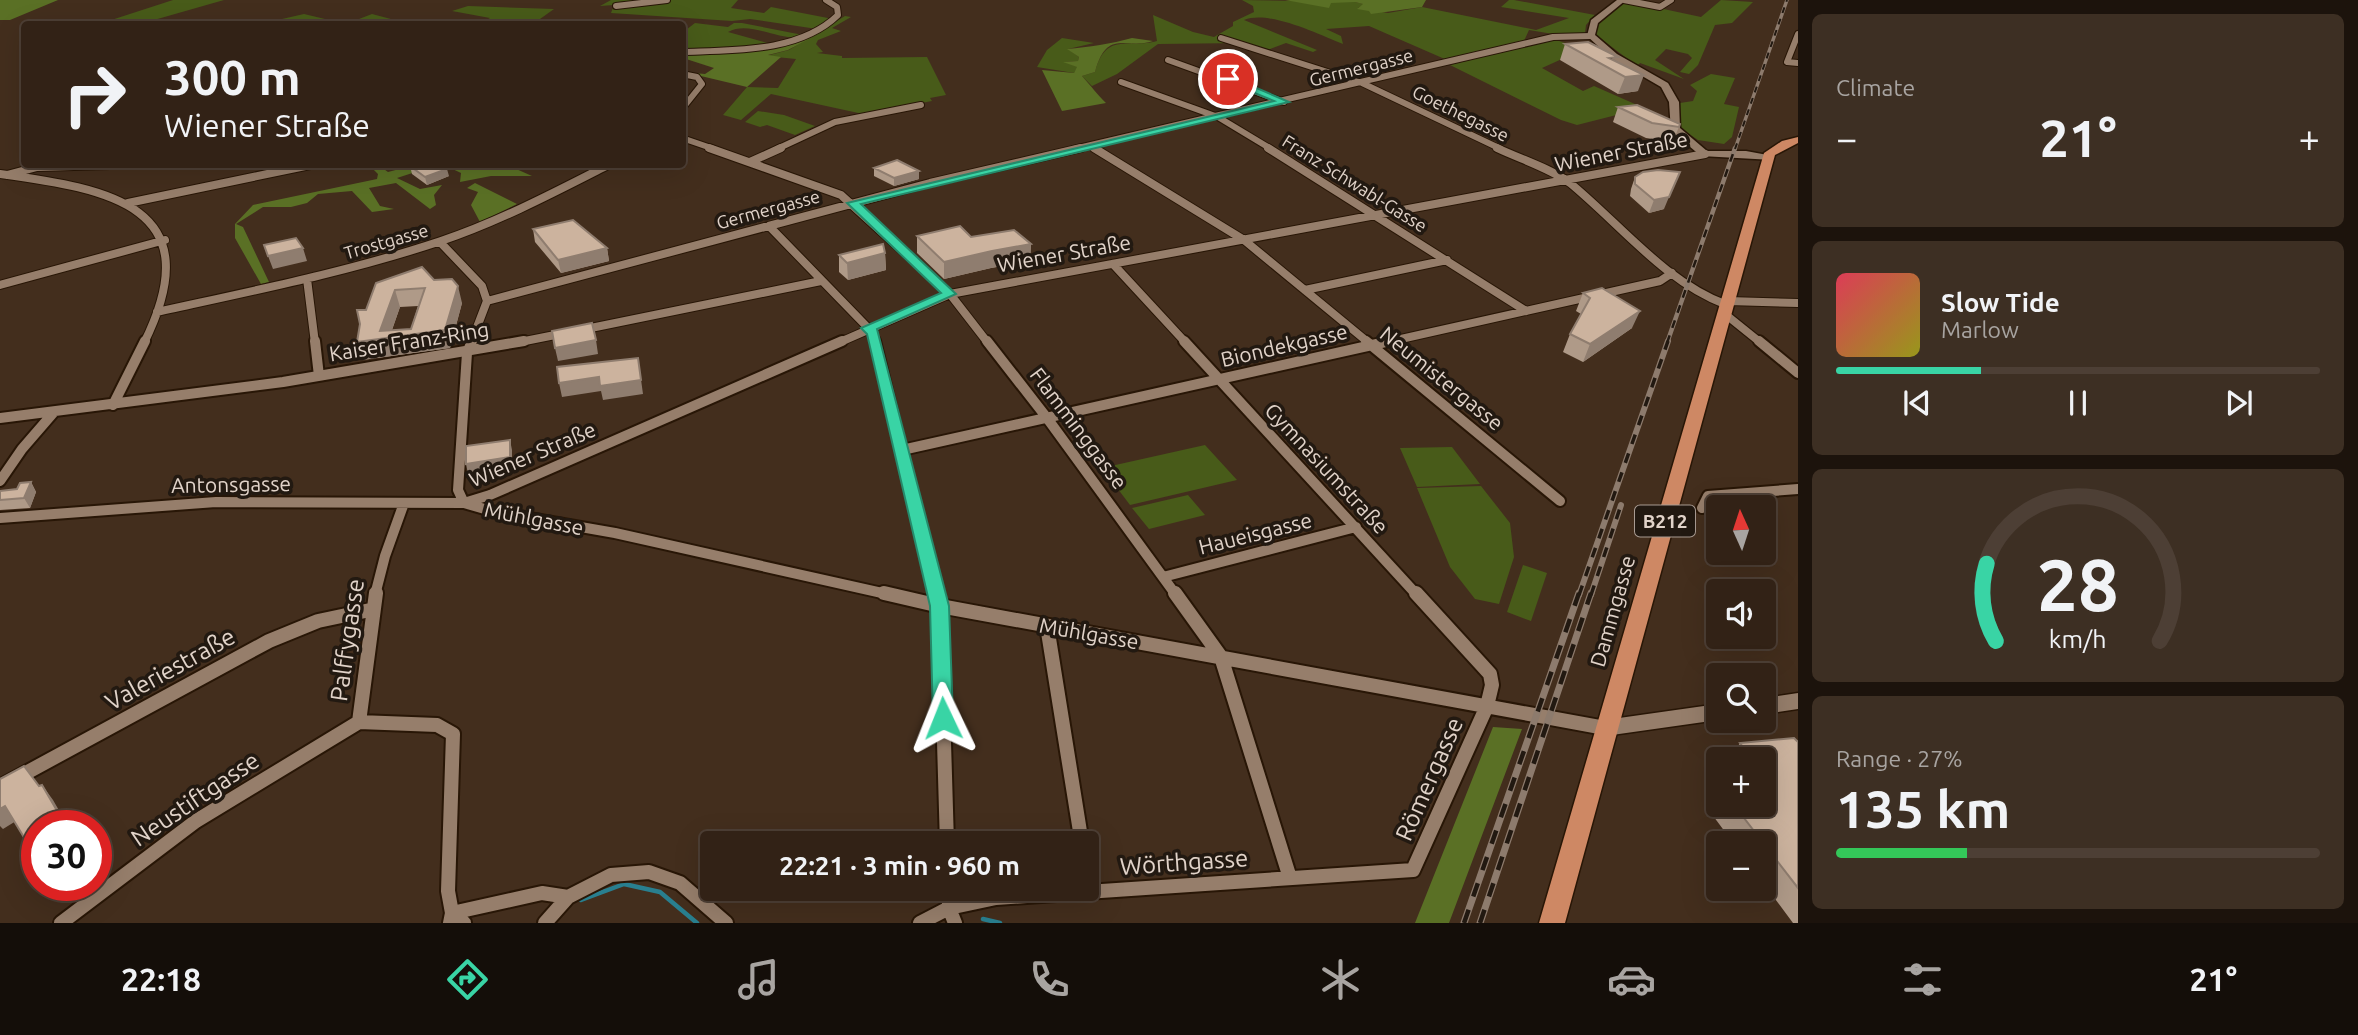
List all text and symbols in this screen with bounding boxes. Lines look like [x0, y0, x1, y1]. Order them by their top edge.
street label: Germergasse [1307, 44, 1415, 90]
icon: right [49, 49, 140, 140]
text: 300 m [164, 49, 301, 104]
pin [1198, 49, 1258, 109]
icon: arrive [1209, 60, 1247, 98]
text: Climate [1836, 75, 1915, 100]
street label: Goethegasse [1409, 81, 1513, 145]
text: Wiener Straße [164, 107, 370, 143]
text: 21° [2039, 109, 2117, 167]
text: − [1836, 117, 1857, 159]
text: + [2299, 117, 2320, 159]
street label: Wiener Straße [1552, 126, 1690, 176]
street label: Franz Schwabl-Gasse [1279, 130, 1431, 236]
street label: Germergasse [714, 186, 822, 232]
street label: Trostgasse [342, 219, 430, 263]
street label: Wiener Straße [995, 229, 1133, 277]
text: Slow Tide [1941, 288, 2060, 317]
street label: Kaiser Franz-Ring [327, 317, 491, 365]
text: Marlow [1941, 317, 2019, 342]
street label: Biondekgasse [1218, 319, 1350, 371]
street label: Neumistergasse [1376, 321, 1508, 435]
street label: Flamminggasse [1026, 363, 1132, 493]
icon: previous [1898, 384, 1936, 422]
icon: pause [2059, 384, 2097, 422]
icon: next [2220, 384, 2258, 422]
street label: Gymnasiumstraße [1260, 398, 1394, 538]
street label: Wiener Straße [465, 417, 599, 491]
street label: Antonsgasse [171, 471, 291, 497]
north arrow [1706, 495, 1776, 565]
map controls [1706, 495, 1776, 901]
street label: Mühlgasse [482, 497, 586, 539]
road number: B212 [1635, 506, 1695, 536]
street label: Haueisgasse [1196, 507, 1314, 559]
text: 28 [2037, 544, 2119, 626]
street label: Dammgasse [1585, 553, 1639, 669]
street label: Palffygasse [325, 577, 369, 703]
button: sound [1706, 579, 1776, 649]
street label: Mühlgasse [1037, 612, 1141, 654]
street label: Valeriestraße [101, 622, 239, 716]
text: km/h [2049, 625, 2107, 653]
button: search [1706, 663, 1776, 733]
position arrow [906, 681, 980, 755]
street label: Römergasse [1390, 713, 1468, 845]
street label: Neustiftgasse [126, 746, 264, 852]
text: Range · 27% [1836, 746, 1963, 771]
button: + [1706, 747, 1776, 817]
text: 135 km [1836, 780, 2010, 838]
speed limit sign: 30 [21, 810, 112, 901]
button: − [1706, 831, 1776, 901]
street label: Wörthgasse [1119, 844, 1249, 880]
text: 22:21 · 3 min · 960 m [779, 851, 1020, 880]
icon: directions [443, 955, 492, 1004]
icon: music [734, 955, 783, 1004]
icon: phone [1025, 955, 1074, 1004]
icon: climate [1316, 955, 1365, 1004]
icon: car [1607, 955, 1656, 1004]
icon: filters [1898, 955, 1947, 1004]
text: 22:18 [121, 961, 201, 997]
text: 21° [2190, 961, 2237, 997]

